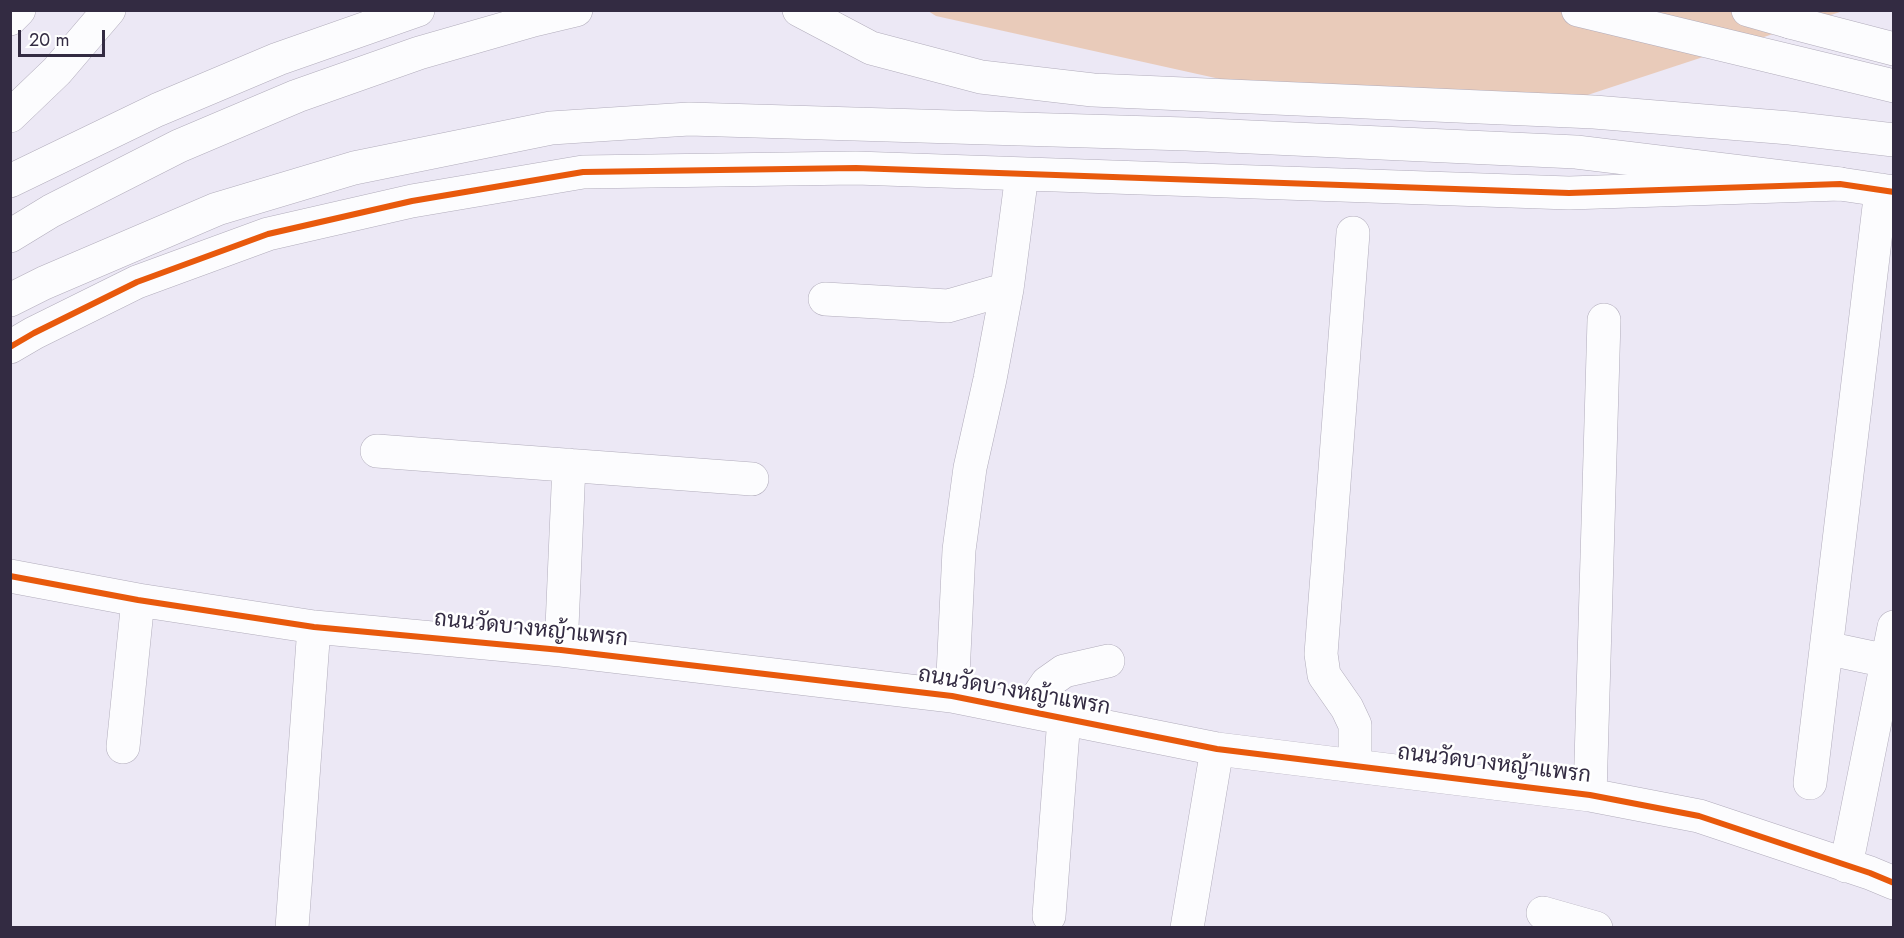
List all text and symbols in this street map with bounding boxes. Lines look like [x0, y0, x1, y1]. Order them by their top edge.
scale bar [21, 18, 108, 56]
text: 20 m [29, 27, 69, 53]
street label: ถนนวัดบางหญ้าแพรก [433, 607, 629, 653]
street label: ถนนวัดบางหญ้าแพรก [916, 662, 1112, 722]
street label: ถนนวัดบางหญ้าแพรก [1396, 740, 1592, 790]

